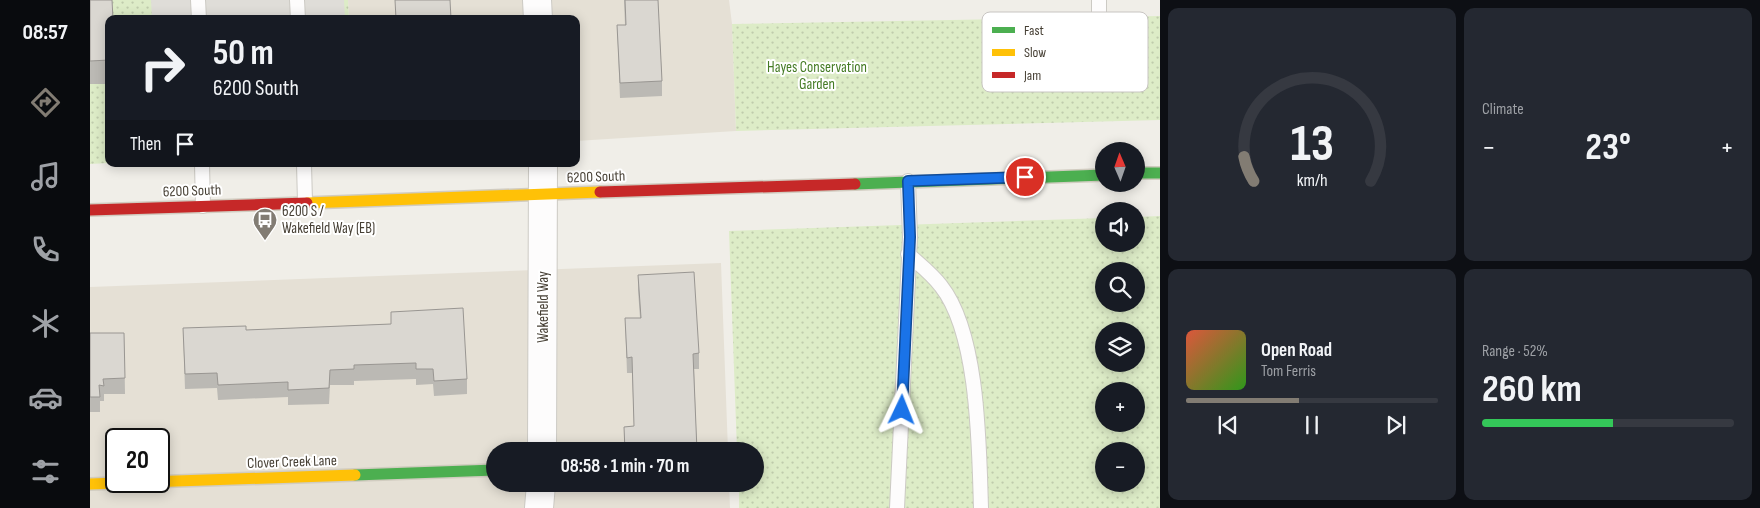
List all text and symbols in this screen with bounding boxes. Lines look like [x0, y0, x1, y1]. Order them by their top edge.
legend [982, 12, 1148, 92]
text: 08:57 [23, 19, 67, 46]
text: Fast [1024, 22, 1044, 39]
text: 50 m [213, 32, 274, 75]
icon: right [130, 35, 195, 100]
text: Slow [1024, 44, 1046, 61]
park label: Hayes Conservation Garden [767, 58, 867, 94]
text: Jam [1023, 67, 1041, 84]
text: 6200 South [213, 75, 299, 102]
icon: directions [28, 85, 63, 120]
text: Climate [1482, 100, 1524, 119]
text: 13 [1290, 113, 1334, 176]
text: 23° [1585, 125, 1631, 170]
icon: arrive [171, 130, 199, 158]
text: − [1482, 131, 1496, 164]
text: + [1720, 131, 1734, 164]
text: Then [130, 133, 161, 156]
north arrow [1095, 142, 1145, 192]
map controls [1095, 142, 1145, 492]
pin [1004, 156, 1046, 198]
icon: music [28, 159, 63, 194]
icon: arrive [1011, 163, 1039, 191]
street label: 6200 South [566, 166, 626, 188]
text: km/h [1297, 170, 1327, 191]
street label: 6200 South [162, 180, 222, 202]
place label: 6200 S / Wakefield Way (EB) [282, 202, 375, 238]
button: sound [1095, 202, 1145, 252]
bus stop icon: 6200 S / Wakefield Way (EB) [252, 207, 278, 241]
icon: phone [28, 232, 63, 267]
button: search [1095, 262, 1145, 312]
street label: Wakefield Way [534, 271, 553, 343]
icon: climate [28, 306, 63, 341]
button: layers [1095, 322, 1145, 372]
text: Open Road [1261, 339, 1332, 362]
text: Range · 52% [1482, 342, 1548, 361]
text: Tom Ferris [1261, 362, 1316, 381]
text: 260 km [1482, 367, 1582, 412]
icon: car [28, 380, 63, 415]
button: + [1095, 382, 1145, 432]
position arrow [875, 383, 927, 435]
icon: previous [1214, 411, 1242, 439]
icon: pause [1298, 411, 1326, 439]
icon: next [1382, 411, 1410, 439]
speed limit sign: 20 [105, 428, 170, 493]
button: − [1095, 442, 1145, 492]
street label: Clover Creek Lane [247, 451, 337, 473]
icon: filters [28, 454, 63, 489]
text: 08:58 · 1 min · 70 m [561, 455, 689, 478]

